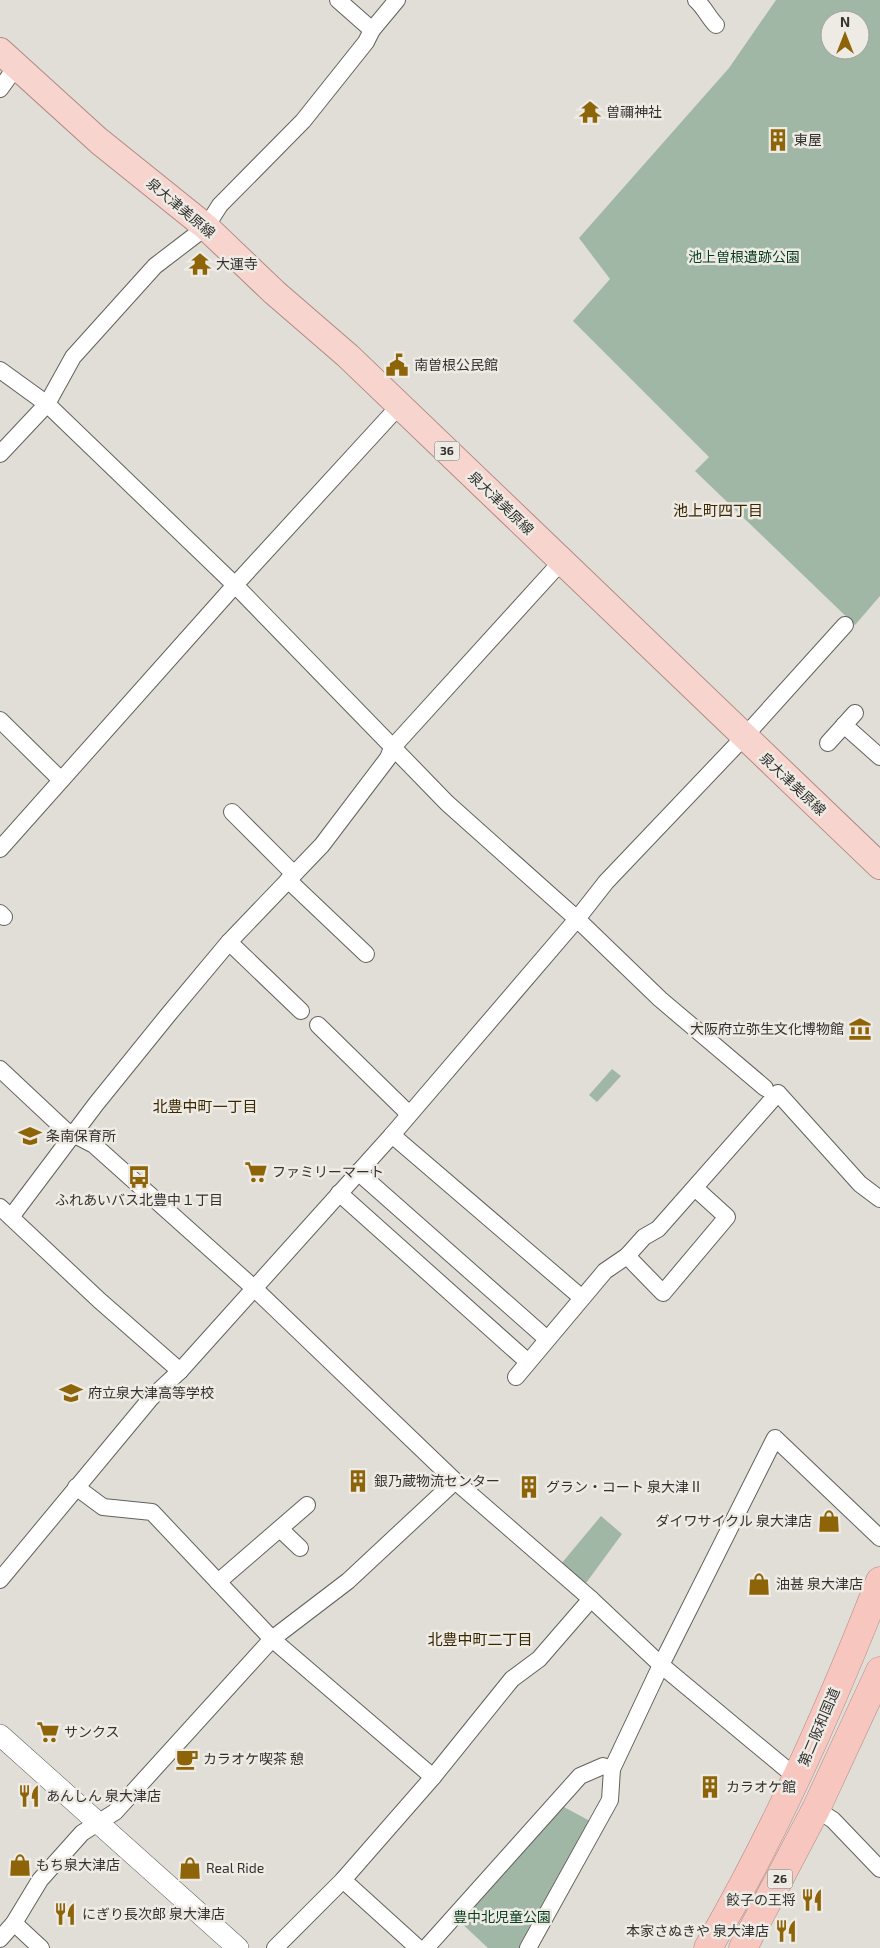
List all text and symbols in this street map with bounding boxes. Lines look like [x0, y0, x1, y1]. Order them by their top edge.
north arrow [820, 10, 870, 60]
text: N [840, 13, 850, 30]
temple icon: 曽禰神社 [577, 99, 603, 125]
place label: 曽禰神社 [606, 103, 662, 120]
building icon: 東屋 [765, 127, 791, 153]
place label: 東屋 [794, 131, 822, 148]
street label: 泉大津美原線 [144, 174, 219, 241]
park label: 池上曽根遺跡公園 [688, 248, 800, 265]
temple icon: 大運寺 [187, 251, 213, 277]
place label: 大運寺 [216, 255, 258, 272]
public building icon: 南曽根公民館 [384, 352, 410, 378]
place label: 南曽根公民館 [414, 356, 498, 373]
road number: 36 [434, 442, 460, 461]
street label: 泉大津美原線 [465, 467, 537, 538]
district label: 池上町四丁目 [673, 501, 763, 519]
street label: 泉大津美原線 [757, 749, 830, 818]
museum icon: 大阪府立弥生文化博物館 [847, 1016, 873, 1042]
place label: 大阪府立弥生文化博物館 [690, 1020, 844, 1037]
district label: 北豊中町一丁目 [152, 1097, 258, 1115]
school or university icon: 条南保育所 [17, 1123, 43, 1149]
place label: 条南保育所 [46, 1127, 116, 1144]
supermarket icon: ファミリーマート [243, 1159, 269, 1185]
place label: ファミリーマート [272, 1163, 384, 1180]
bus stop icon: ふれあいバス北豊中１丁目 [126, 1164, 152, 1190]
place label: ふれあいバス北豊中１丁目 [55, 1191, 223, 1208]
school or university icon: 府立泉大津高等学校 [58, 1380, 84, 1406]
place label: 府立泉大津高等学校 [88, 1384, 214, 1401]
building icon: 銀乃蔵物流センター [345, 1468, 371, 1494]
place label: 銀乃蔵物流センター [374, 1472, 500, 1489]
building icon: グラン・コート 泉大津Ⅱ [516, 1474, 542, 1500]
place label: グラン・コート 泉大津Ⅱ [546, 1478, 703, 1495]
shop icon: ダイワサイクル 泉大津店 [816, 1508, 842, 1534]
place label: ダイワサイクル 泉大津店 [656, 1512, 812, 1529]
shop icon: 油甚 泉大津店 [746, 1571, 772, 1597]
place label: 油甚 泉大津店 [776, 1575, 863, 1592]
district label: 北豊中町二丁目 [427, 1630, 533, 1648]
street label: 第二阪和国道 [794, 1685, 843, 1769]
supermarket icon: サンクス [35, 1719, 61, 1745]
place label: サンクス [64, 1723, 120, 1740]
cafe icon: カラオケ喫茶 憩 [174, 1746, 200, 1772]
place label: カラオケ喫茶 憩 [203, 1750, 304, 1767]
building icon: カラオケ館 [697, 1774, 723, 1800]
place label: カラオケ館 [726, 1778, 796, 1795]
restaurant icon: あんしん 泉大津店 [16, 1783, 42, 1809]
place label: あんしん 泉大津店 [46, 1787, 161, 1804]
shop icon: もち泉大津店 [7, 1852, 33, 1878]
shop icon: Real Ride [177, 1855, 203, 1881]
place label: もち泉大津店 [36, 1856, 120, 1873]
place label: Real Ride [206, 1859, 264, 1876]
road number: 26 [768, 1870, 792, 1888]
restaurant icon: 餃子の王将 [799, 1887, 825, 1913]
place label: 餃子の王将 [726, 1891, 796, 1908]
restaurant icon: にぎり長次郎 泉大津店 [52, 1901, 78, 1927]
place label: にぎり長次郎 泉大津店 [82, 1905, 225, 1922]
park label: 豊中北児童公園 [453, 1908, 551, 1925]
restaurant icon: 本家さぬきや 泉大津店 [773, 1918, 799, 1944]
place label: 本家さぬきや 泉大津店 [626, 1922, 769, 1939]

